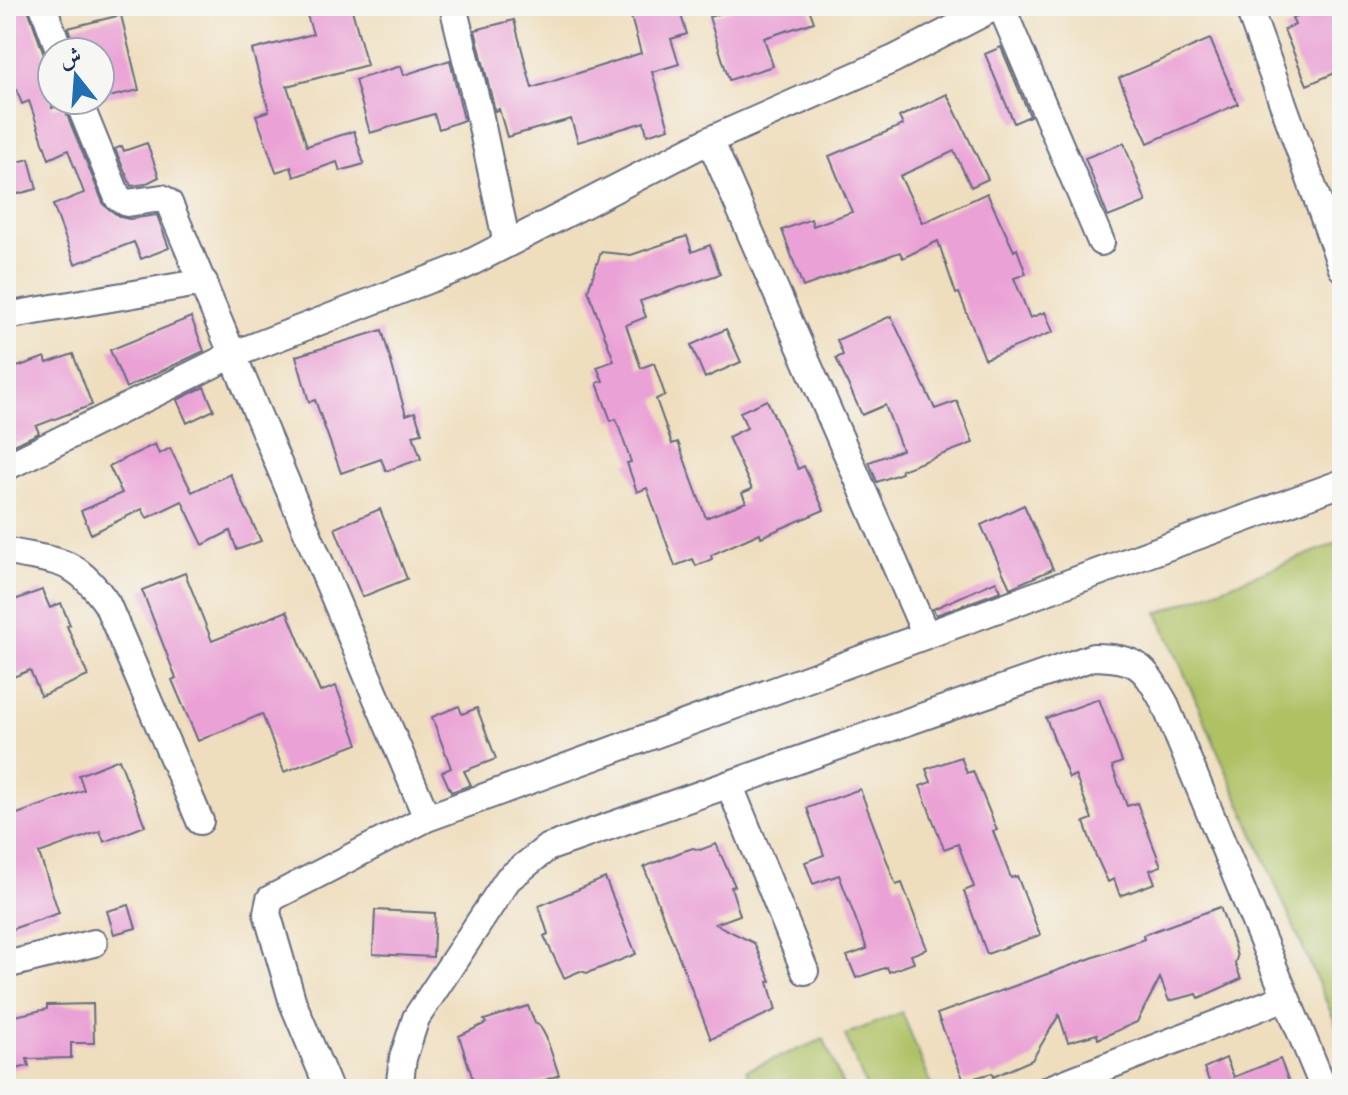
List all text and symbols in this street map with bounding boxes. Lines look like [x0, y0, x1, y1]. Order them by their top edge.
north arrow [36, 36, 116, 116]
text: ش [56, 41, 86, 77]

